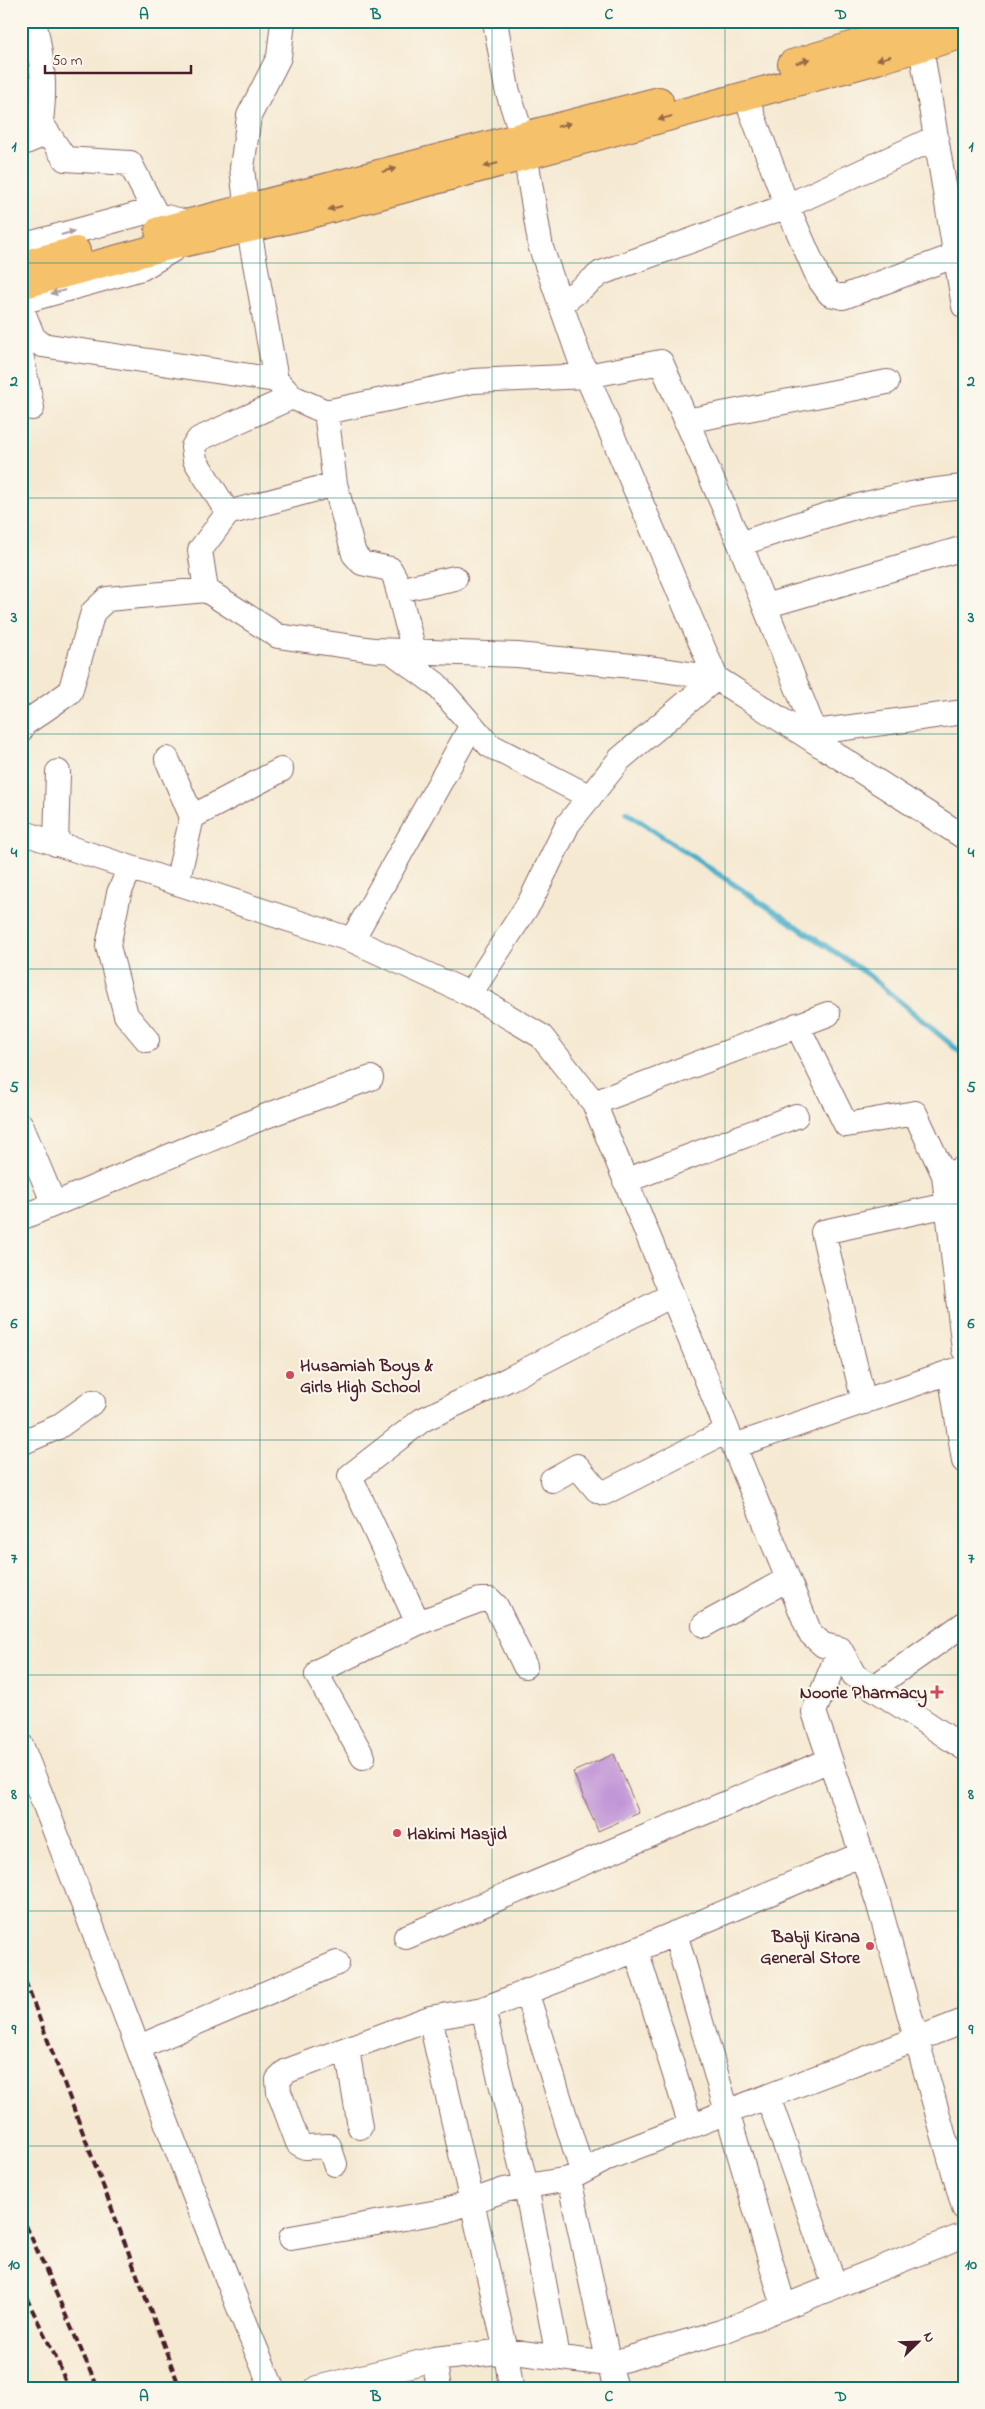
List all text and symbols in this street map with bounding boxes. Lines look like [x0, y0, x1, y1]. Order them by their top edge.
text: A [139, 3, 149, 27]
text: B [370, 3, 382, 27]
text: C [605, 3, 614, 27]
text: D [834, 3, 847, 27]
scale bar [45, 42, 191, 74]
text: 50 m [52, 50, 83, 72]
one-way arrow [876, 55, 891, 63]
one-way arrow [796, 56, 811, 64]
one-way arrow [657, 114, 672, 122]
one-way arrow [556, 121, 571, 129]
text: 1 [11, 135, 17, 159]
text: 1 [968, 135, 974, 159]
one-way arrow [484, 161, 499, 169]
one-way arrow [382, 166, 397, 174]
one-way arrow [327, 204, 342, 212]
one-way arrow [61, 228, 76, 236]
one-way arrow [50, 288, 65, 296]
text: 2 [9, 370, 18, 394]
text: 2 [966, 370, 975, 394]
text: 3 [10, 606, 18, 630]
text: 3 [967, 606, 975, 630]
text: 4 [10, 841, 18, 865]
text: 4 [967, 841, 975, 865]
text: 5 [9, 1076, 19, 1100]
text: 5 [966, 1076, 976, 1100]
text: 6 [9, 1312, 18, 1336]
text: 6 [966, 1312, 975, 1336]
place label: Husamiah Boys & Girls High School [300, 1354, 434, 1402]
marker: Husamiah Boys & Girls High School [284, 1369, 296, 1381]
text: 7 [11, 1547, 18, 1571]
text: 7 [968, 1547, 975, 1571]
place label: Noorie Pharmacy [800, 1681, 927, 1708]
marker: Noorie Pharmacy [931, 1686, 943, 1698]
text: 8 [10, 1783, 17, 1807]
text: 8 [967, 1783, 974, 1807]
place label: Hakimi Masjid [407, 1822, 508, 1848]
marker: Hakimi Masjid [391, 1827, 403, 1839]
place label: Babji Kirana General Store [760, 1925, 861, 1972]
marker: Babji Kirana General Store [864, 1940, 876, 1952]
text: 9 [11, 2018, 17, 2042]
text: 9 [968, 2018, 974, 2042]
text: 10 [8, 2253, 20, 2277]
text: 10 [965, 2253, 977, 2277]
north arrow [892, 2316, 942, 2366]
text: N [917, 2329, 940, 2346]
text: A [139, 2385, 149, 2409]
text: B [370, 2385, 382, 2409]
text: C [605, 2385, 614, 2409]
text: D [834, 2385, 847, 2409]

